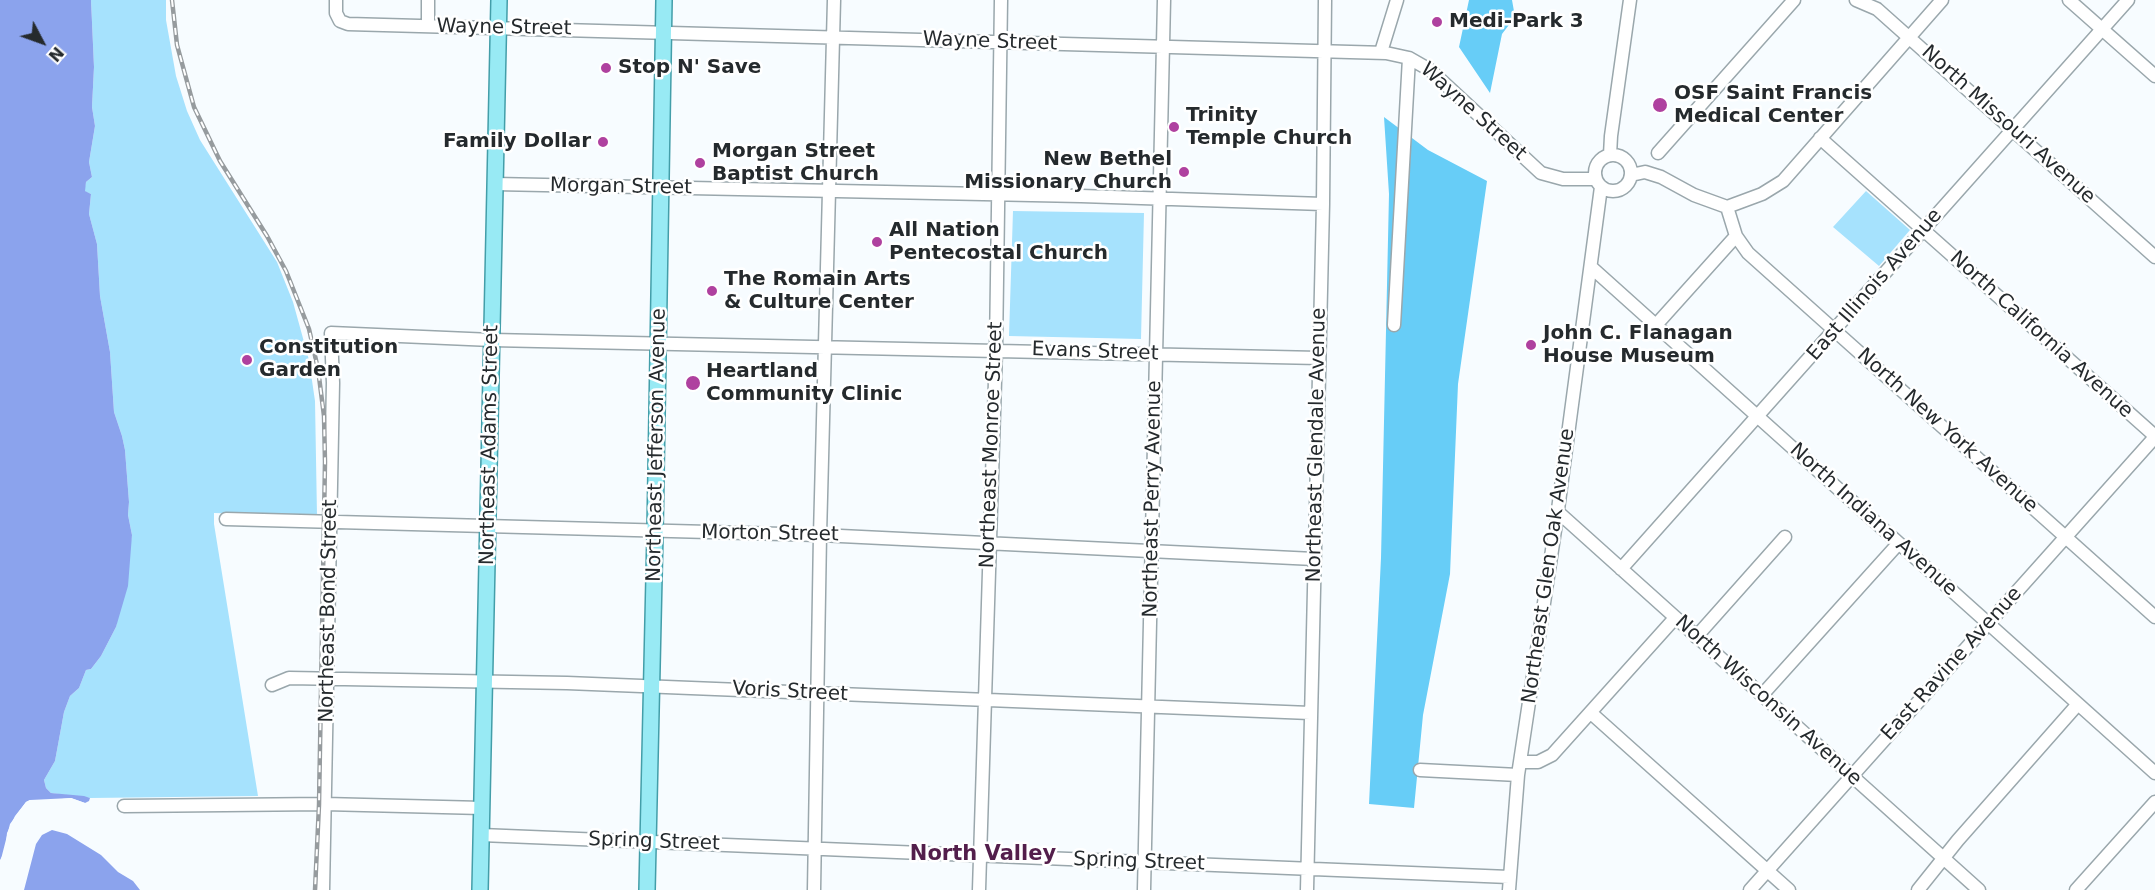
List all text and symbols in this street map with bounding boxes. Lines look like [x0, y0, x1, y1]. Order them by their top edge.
place label: Medi-Park 3 [1449, 10, 1584, 34]
north arrow [12, 12, 72, 72]
street label: Wayne Street [436, 15, 572, 41]
marker: Medi-Park 3 [1430, 15, 1444, 29]
street label: Wayne Street [922, 28, 1058, 56]
street label: North Missouri Avenue [1916, 41, 2100, 209]
text: N [44, 43, 68, 65]
place label: Stop N' Save [618, 56, 761, 80]
street label: Wayne Street [1415, 58, 1531, 166]
marker: Stop N' Save [599, 61, 613, 75]
place label: OSF Saint Francis Medical Center [1674, 82, 1872, 129]
marker: OSF Saint Francis Medical Center [1651, 96, 1669, 114]
place label: Trinity Temple Church [1186, 104, 1352, 151]
marker: Trinity Temple Church [1167, 120, 1181, 134]
place label: Family Dollar [443, 130, 591, 154]
marker: Family Dollar [596, 135, 610, 149]
place label: Morgan Street Baptist Church [712, 140, 879, 187]
place label: New Bethel Missionary Church [964, 148, 1172, 195]
marker: Morgan Street Baptist Church [693, 156, 707, 170]
marker: New Bethel Missionary Church [1177, 165, 1191, 179]
street label: Morgan Street [550, 174, 692, 200]
street label: East Illinois Avenue [1802, 204, 1948, 366]
place label: All Nation Pentecostal Church [889, 219, 1108, 266]
marker: All Nation Pentecostal Church [870, 235, 884, 249]
street label: North California Avenue [1945, 246, 2137, 424]
place label: The Romain Arts & Culture Center [724, 268, 914, 315]
marker: The Romain Arts & Culture Center [705, 284, 719, 298]
street label: Northeast Glendale Avenue [1303, 307, 1331, 583]
street label: Northeast Jefferson Avenue [643, 308, 671, 582]
street label: Northeast Monroe Street [976, 321, 1008, 569]
place label: John C. Flanagan House Museum [1543, 322, 1733, 369]
street label: Northeast Adams Street [476, 325, 504, 565]
place label: Constitution Garden [259, 336, 398, 383]
street label: Evans Street [1031, 338, 1159, 366]
marker: John C. Flanagan House Museum [1524, 338, 1538, 352]
street label: North New York Avenue [1852, 344, 2042, 518]
marker: Constitution Garden [240, 353, 254, 367]
place label: Heartland Community Clinic [706, 360, 902, 407]
marker: Heartland Community Clinic [684, 374, 702, 392]
street label: Northeast Perry Avenue [1139, 380, 1167, 618]
street label: Northeast Glen Oak Avenue [1518, 427, 1580, 705]
street label: North Indiana Avenue [1784, 438, 1962, 602]
street label: Northeast Bond Street [315, 499, 343, 723]
street label: Morton Street [701, 521, 839, 547]
street label: East Ravine Avenue [1877, 582, 2027, 746]
street label: North Wisconsin Avenue [1670, 611, 1866, 791]
street label: Voris Street [732, 677, 848, 707]
street label: Spring Street [588, 828, 720, 856]
district label: North Valley [910, 842, 1056, 868]
street label: Spring Street [1073, 848, 1205, 876]

